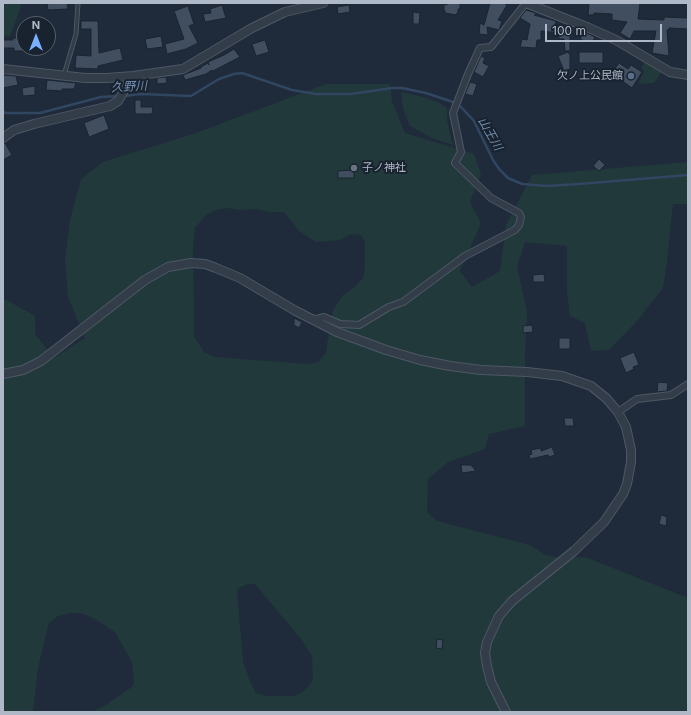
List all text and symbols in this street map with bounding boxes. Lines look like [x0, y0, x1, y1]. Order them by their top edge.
north arrow [16, 16, 56, 56]
scale bar [547, 16, 664, 42]
text: N [32, 18, 40, 32]
text: 100 m [552, 23, 586, 38]
place label: 欠ノ上公民館 [557, 69, 623, 83]
marker: 欠ノ上公民館 [626, 71, 636, 81]
water label: 久野川 [111, 79, 147, 95]
water label: 山王川 [475, 115, 505, 153]
place label: 子ノ神社 [362, 161, 406, 175]
marker: 子ノ神社 [349, 163, 359, 173]

